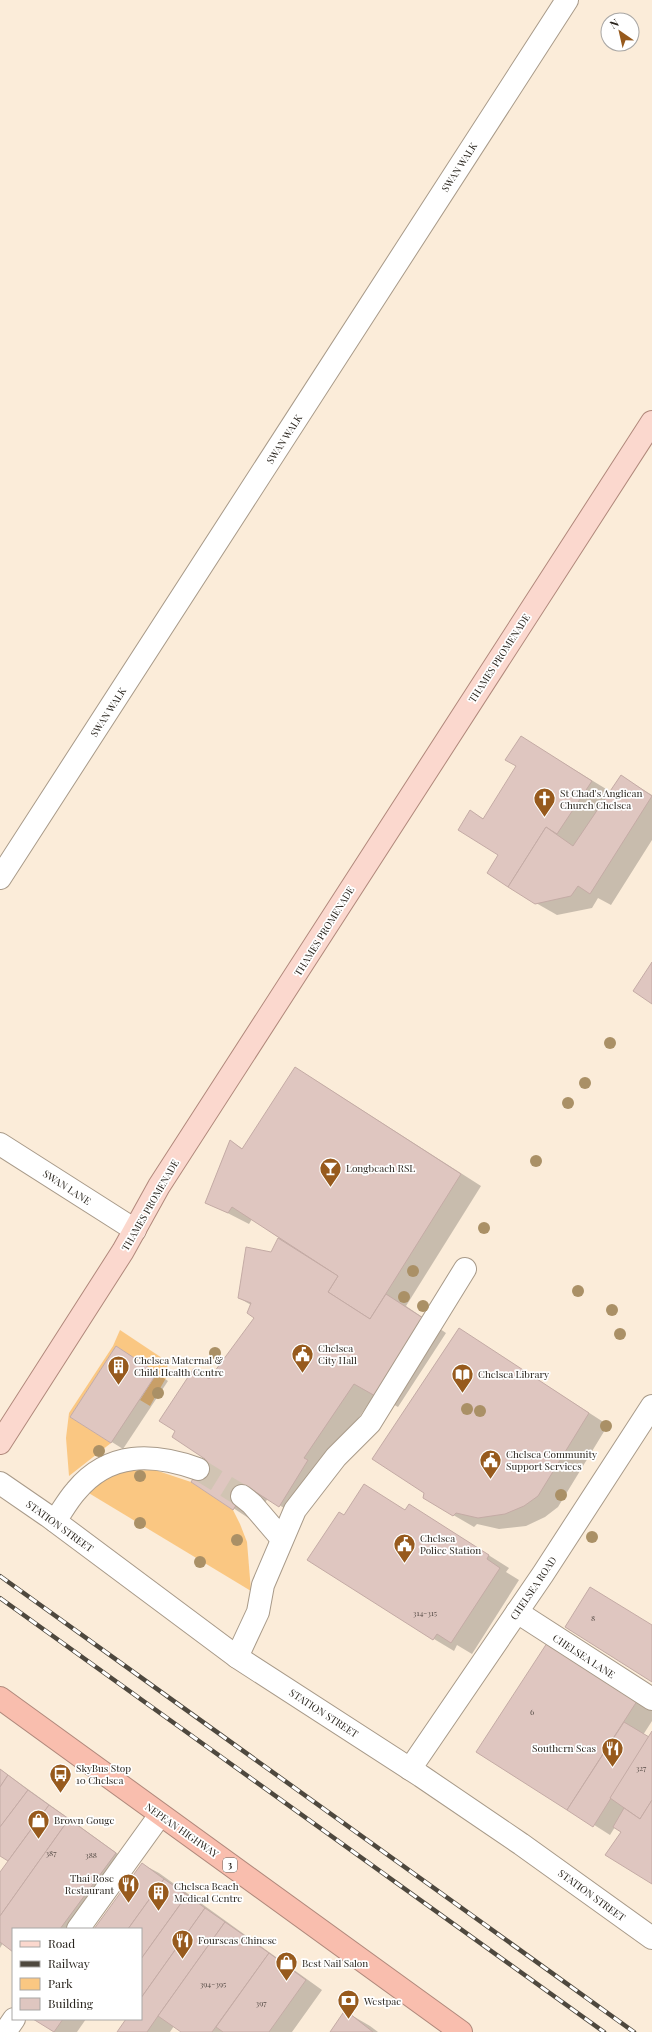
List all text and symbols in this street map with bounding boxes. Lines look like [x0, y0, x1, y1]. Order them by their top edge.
north arrow [600, 12, 640, 52]
text: N [607, 15, 622, 32]
street label: SWAN WALK [438, 139, 480, 194]
street label: SWAN WALK [263, 411, 305, 466]
street label: THAMES PROMENADE [465, 611, 533, 705]
street label: SWAN WALK [87, 684, 129, 739]
church icon: St Chad's Anglican Church Chelsea [531, 786, 557, 819]
place label: St Chad's Anglican Church Chelsea [560, 786, 642, 812]
street label: THAMES PROMENADE [291, 883, 357, 979]
bar icon: Longbeach RSL [318, 1155, 344, 1188]
street label: THAMES PROMENADE [118, 1157, 182, 1253]
place label: Longbeach RSL [346, 1161, 415, 1175]
street label: SWAN LANE [40, 1166, 94, 1208]
public building icon: Chelsea City Hall [289, 1341, 315, 1374]
place label: Chelsea City Hall [318, 1341, 357, 1367]
building icon: Chelsea Maternal & Child Health Centre [106, 1353, 132, 1386]
place label: Chelsea Maternal & Child Health Centre [134, 1353, 224, 1379]
library icon: Chelsea Library [449, 1361, 475, 1394]
place label: Chelsea Library [478, 1367, 549, 1381]
public building icon: Chelsea Community Support Services [478, 1447, 504, 1480]
place label: Chelsea Community Support Services [506, 1447, 597, 1473]
street label: STATION STREET [24, 1497, 96, 1555]
public building icon: Chelsea Police Station [391, 1531, 417, 1564]
place label: Chelsea Police Station [420, 1531, 481, 1557]
street label: CHELSEA ROAD [507, 1554, 559, 1622]
house number: 314-315 [413, 1607, 437, 1618]
house number: 8 [591, 1612, 595, 1623]
street label: CHELSEA LANE [550, 1631, 618, 1681]
street label: STATION STREET [287, 1685, 361, 1741]
house number: 6 [530, 1706, 534, 1717]
restaurant icon: Southern Seas [599, 1735, 625, 1768]
place label: Southern Seas [532, 1741, 596, 1755]
bus stop icon: SkyBus Stop 10 Chelsea [48, 1761, 74, 1794]
place label: SkyBus Stop 10 Chelsea [76, 1761, 131, 1787]
house number: 327 [636, 1762, 647, 1773]
street label: NEPEAN HIGHWAY [143, 1799, 221, 1861]
shop icon: Brown Gouge [25, 1807, 51, 1840]
place label: Brown Gouge [54, 1813, 115, 1827]
house number: 387 [45, 1847, 57, 1858]
house number: 388 [85, 1849, 97, 1860]
road number: 3 [223, 1858, 237, 1872]
street label: STATION STREET [556, 1866, 628, 1924]
place label: Thai Rose Restaurant [65, 1871, 114, 1897]
restaurant icon: Thai Rose Restaurant [116, 1871, 142, 1904]
building icon: Chelsea Beach Medical Centre [145, 1879, 171, 1912]
place label: Chelsea Beach Medical Centre [174, 1879, 242, 1905]
restaurant icon: Fourseas Chinese [170, 1927, 196, 1960]
legend [12, 1928, 142, 2020]
place label: Fourseas Chinese [198, 1933, 277, 1947]
text: Road [48, 1935, 75, 1951]
shop icon: Best Nail Salon [273, 1950, 299, 1983]
text: Railway [48, 1955, 90, 1971]
place label: Best Nail Salon [302, 1956, 368, 1970]
text: Park [48, 1975, 73, 1991]
house number: 394-395 [200, 1978, 226, 1989]
bank icon: Westpac [335, 1988, 361, 2021]
place label: Westpac [363, 1994, 401, 2008]
text: Building [48, 1995, 94, 2011]
house number: 397 [256, 1997, 267, 2008]

